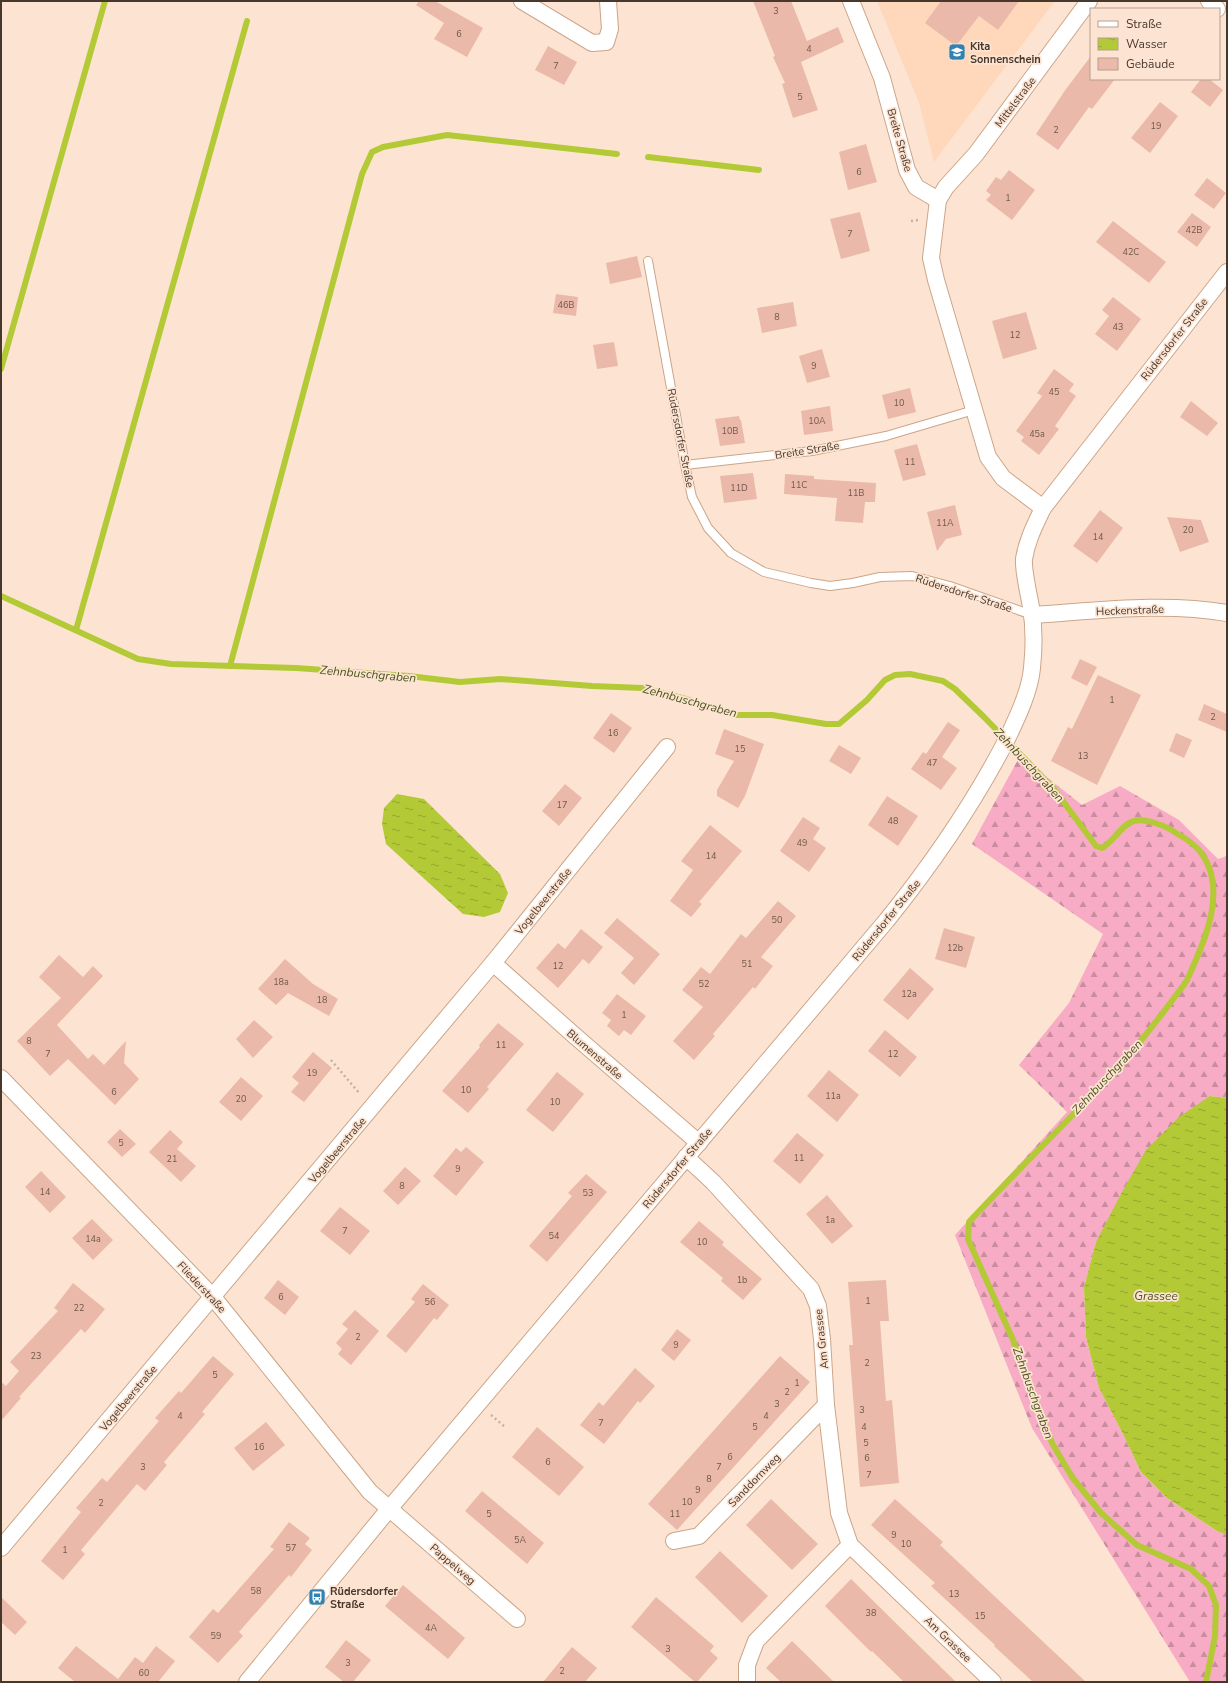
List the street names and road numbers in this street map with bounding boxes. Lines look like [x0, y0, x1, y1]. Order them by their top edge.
street label: Mittelstraße [991, 74, 1040, 131]
street label: Breite Straße [883, 107, 916, 174]
street label: Rüdersdorfer Straße [1137, 295, 1211, 384]
street label: Rüdersdorfer Straße [664, 387, 698, 489]
street label: Breite Straße [774, 438, 841, 463]
street label: Rüdersdorfer Straße [914, 571, 1014, 616]
street label: Heckenstraße [1096, 602, 1164, 619]
street label: Vogelbeerstraße [511, 865, 575, 939]
street label: Rüdersdorfer Straße [849, 876, 924, 964]
street label: Blumenstraße [563, 1026, 626, 1083]
street label: Vogelbeerstraße [305, 1114, 370, 1187]
street label: Rüdersdorfer Straße [639, 1125, 716, 1212]
street label: Fliederstraße [174, 1258, 229, 1316]
street label: Am Grassee [811, 1308, 832, 1370]
street label: Vogelbeerstraße [96, 1362, 161, 1435]
street label: Sanddornweg [725, 1450, 784, 1511]
street label: Pappelweg [427, 1540, 479, 1588]
street label: Am Grassee [921, 1613, 975, 1666]

